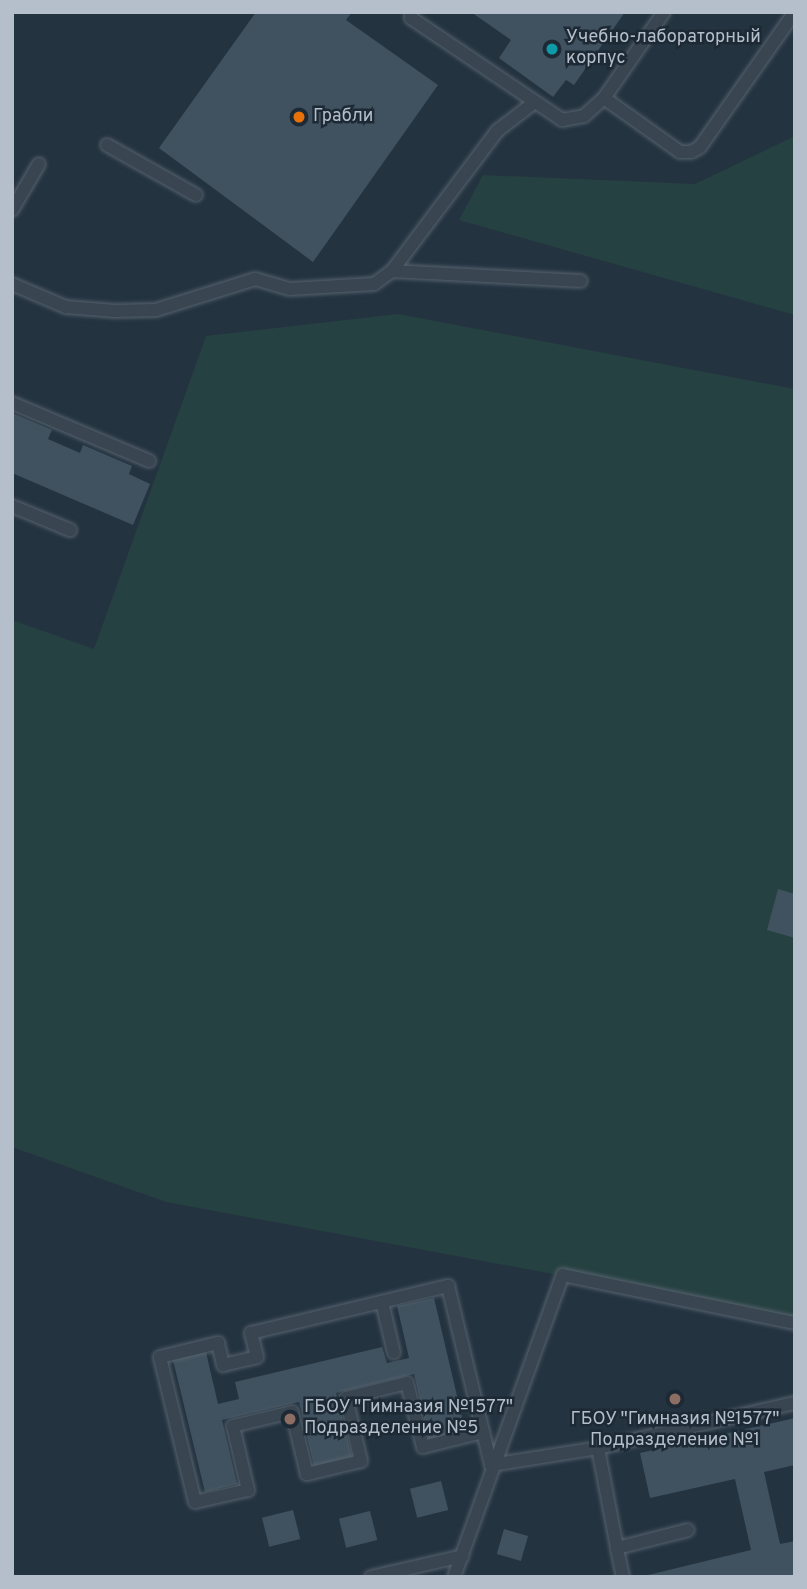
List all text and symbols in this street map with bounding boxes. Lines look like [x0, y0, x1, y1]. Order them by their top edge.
place label: Учебно-лабораторный корпус [566, 28, 761, 70]
marker: Учебно-лабораторный корпус [544, 41, 560, 57]
place label: Грабли [313, 106, 373, 128]
marker: Грабли [291, 109, 307, 125]
marker: ГБОУ "Гимназия №1577" Подразделение №1 [667, 1391, 683, 1407]
place label: ГБОУ "Гимназия №1577" Подразделение №5 [304, 1398, 514, 1440]
place label: ГБОУ "Гимназия №1577" Подразделение №1 [570, 1410, 780, 1452]
marker: ГБОУ "Гимназия №1577" Подразделение №5 [282, 1411, 298, 1427]

